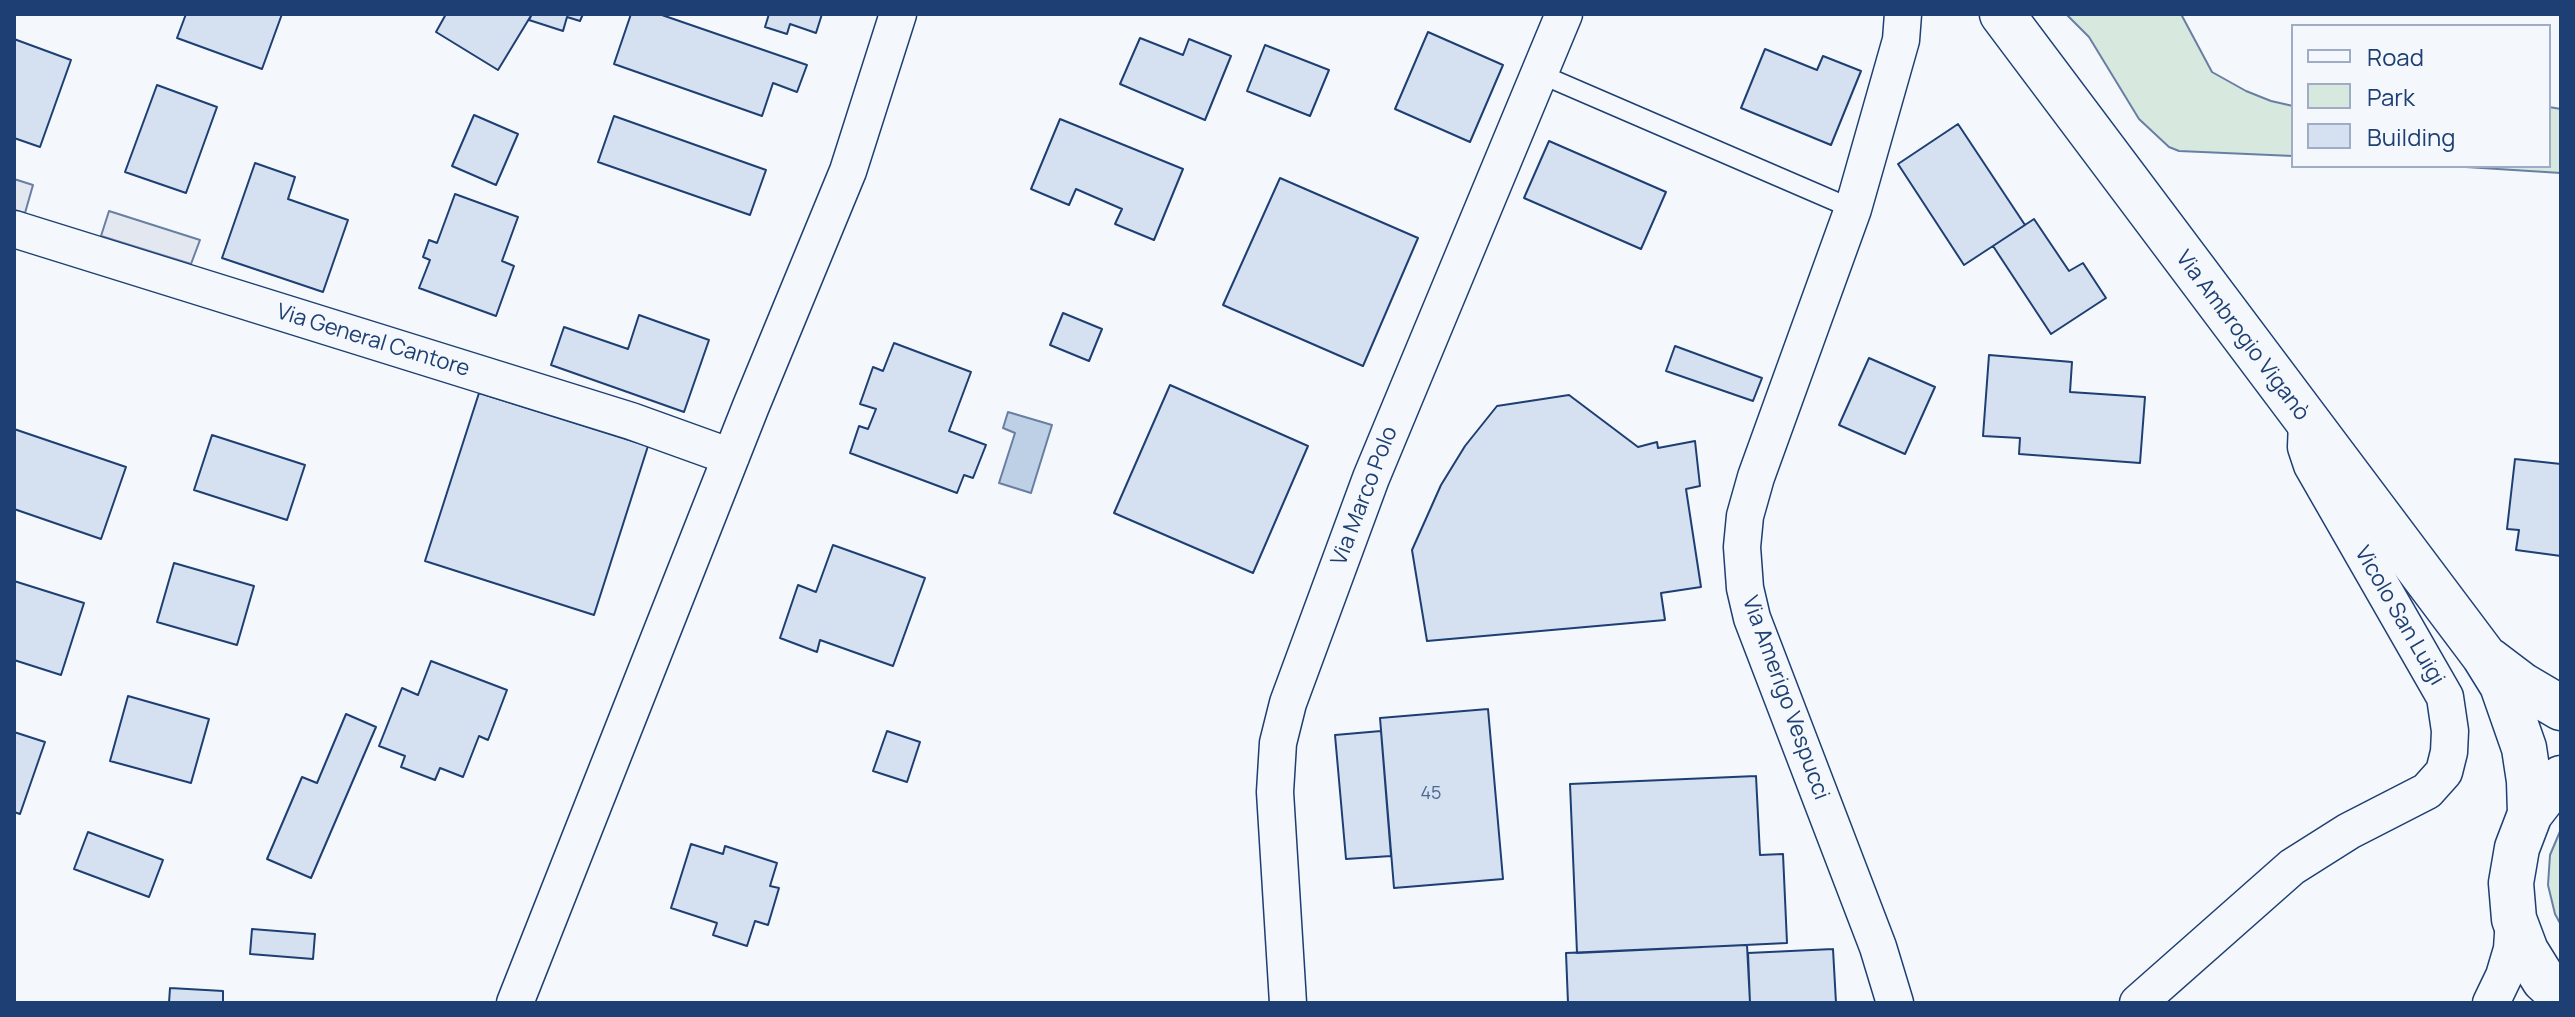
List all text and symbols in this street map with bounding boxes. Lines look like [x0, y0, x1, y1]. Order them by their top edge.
legend [2291, 24, 2551, 168]
text: Road [2367, 40, 2424, 73]
text: Park [2367, 80, 2415, 113]
text: Building [2367, 120, 2455, 153]
street label: Via Ambrogio Viganò [2170, 246, 2314, 426]
street label: Via General Cantore [273, 299, 473, 383]
street label: Via Marco Polo [1326, 423, 1404, 569]
street label: Vicolo San Luigi [2349, 542, 2449, 690]
street label: Via Amerigo Vespucci [1736, 593, 1834, 803]
house number: 45 [1420, 783, 1442, 805]

